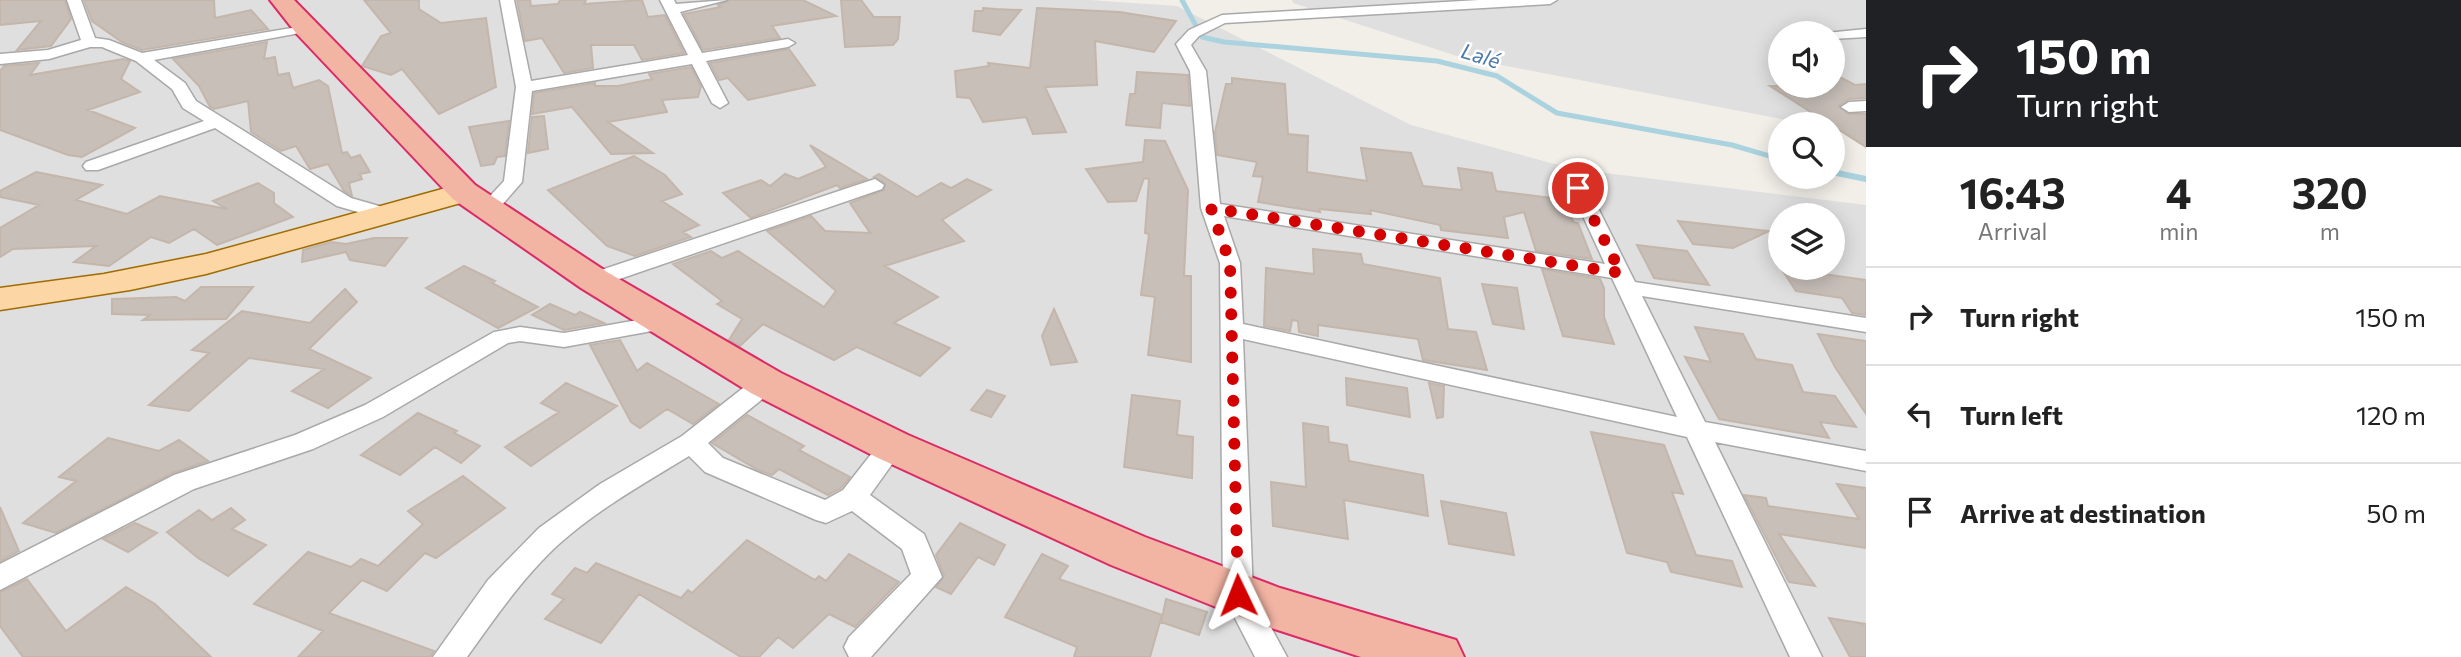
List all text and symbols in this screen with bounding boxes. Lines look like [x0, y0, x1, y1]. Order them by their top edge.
map controls [1768, 21, 1845, 280]
button: sound [1768, 21, 1845, 98]
text: 150 m [2016, 24, 2151, 84]
icon: right [1901, 28, 1992, 119]
water label: Lalé [1458, 37, 1504, 73]
text: Turn right [2016, 84, 2159, 124]
button: search [1768, 112, 1845, 189]
pin [1548, 158, 1608, 218]
text: 16:43 [1959, 166, 2066, 218]
text: 4 [2166, 166, 2192, 218]
text: 320 [2292, 166, 2368, 218]
icon: arrive [1559, 169, 1597, 207]
button: layers [1768, 203, 1845, 280]
text: Arrival [1978, 217, 2047, 245]
text: min [2159, 217, 2198, 245]
text: m [2320, 217, 2340, 245]
icon: right [1901, 297, 1939, 335]
text: Turn right [1960, 301, 2079, 332]
text: 150 m [2355, 301, 2426, 332]
icon: left [1901, 395, 1939, 433]
text: Turn left [1960, 399, 2063, 430]
text: 120 m [2356, 399, 2426, 430]
icon: arrive [1901, 493, 1939, 531]
text: Arrive at destination [1960, 497, 2206, 528]
text: 50 m [2366, 497, 2426, 528]
position arrow [1201, 558, 1275, 632]

